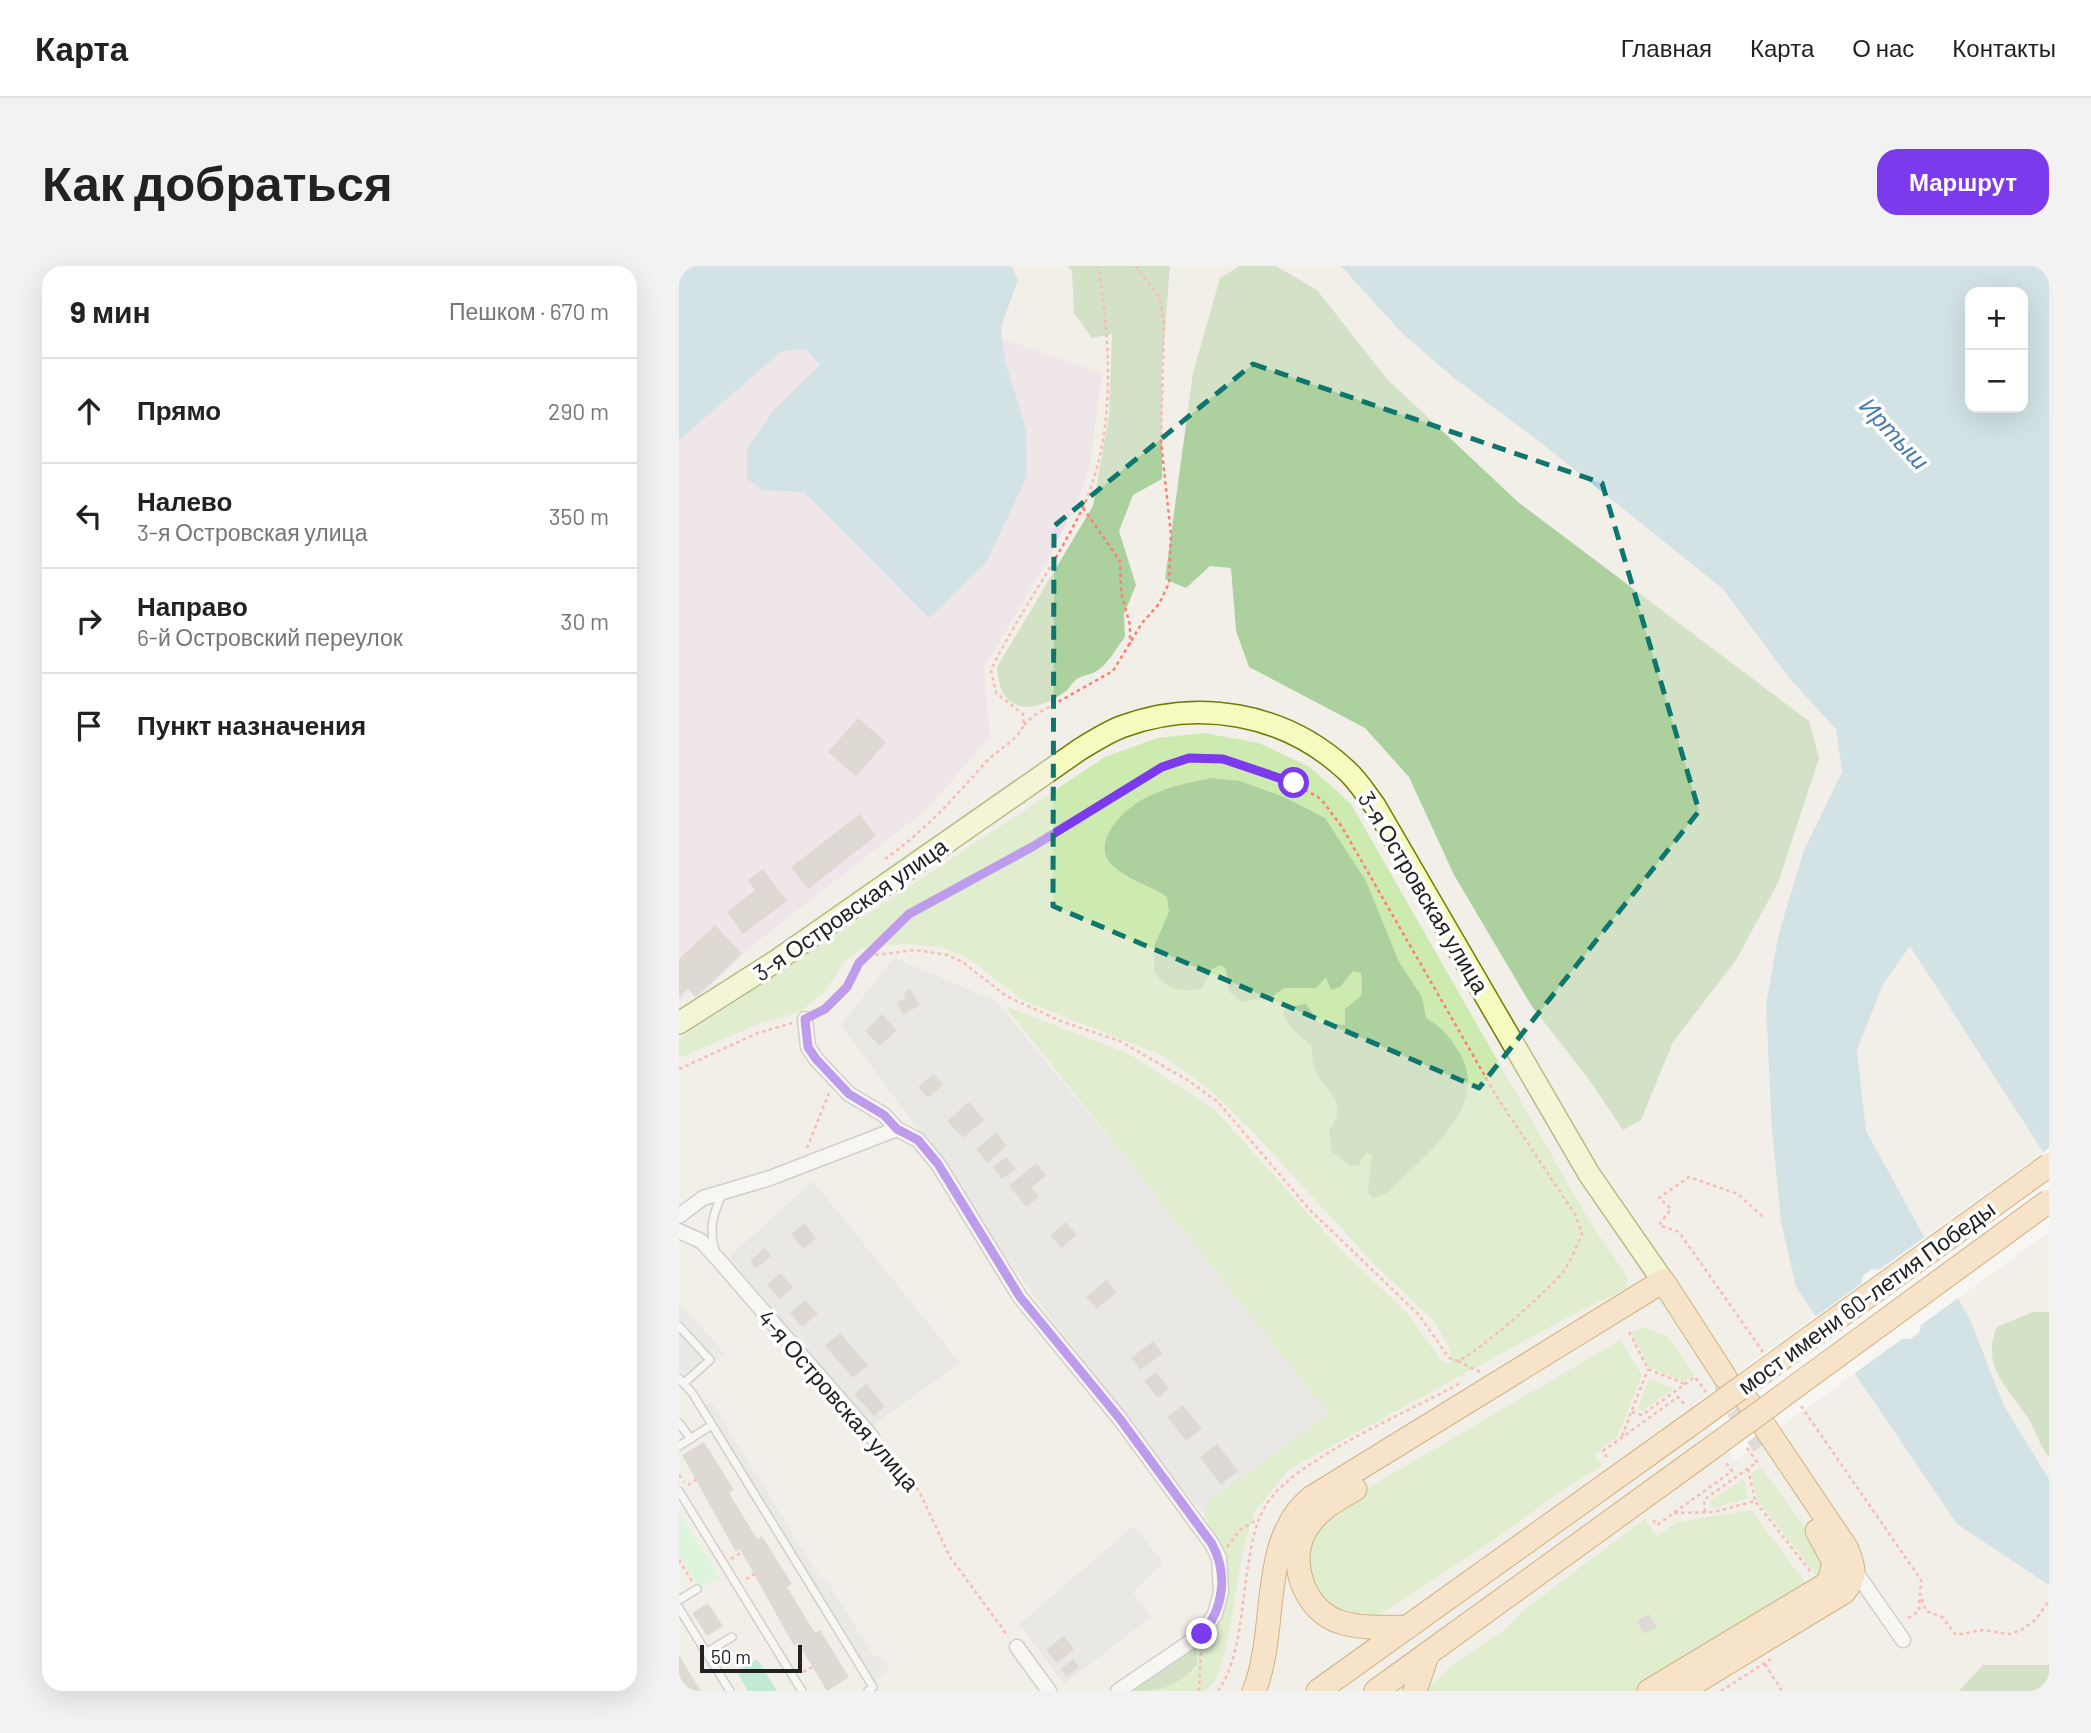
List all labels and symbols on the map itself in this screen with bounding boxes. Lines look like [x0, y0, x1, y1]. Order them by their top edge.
water label: Иртыш [1854, 391, 1936, 475]
route start [1278, 767, 1309, 798]
street label: 3-я Островская улица [1353, 786, 1495, 998]
street label: 3-я Островская улица [748, 831, 953, 987]
street label: мост имени 60-летия Победы [1732, 1194, 2000, 1400]
street label: 4-я Островская улица [753, 1303, 926, 1497]
route end [1186, 1618, 1217, 1649]
scale bar [700, 1642, 801, 1674]

